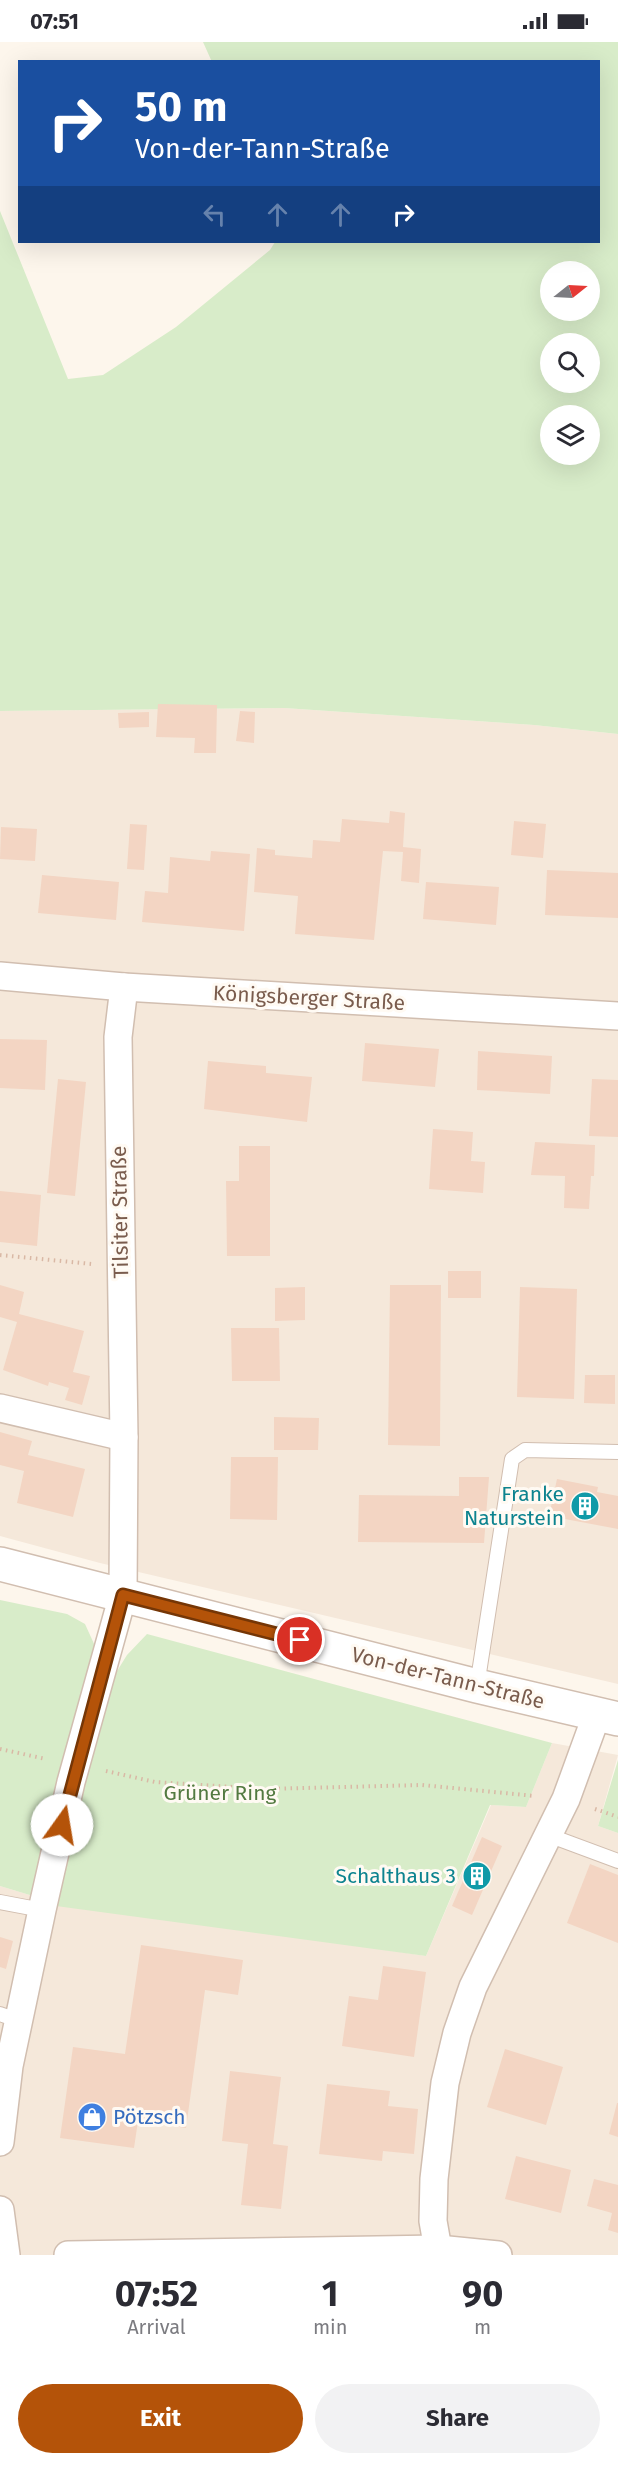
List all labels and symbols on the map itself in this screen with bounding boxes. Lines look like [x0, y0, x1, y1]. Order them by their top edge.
north arrow [540, 261, 600, 321]
street label: Königsberger Straße [212, 980, 406, 1016]
street label: Tilsiter Straße [106, 1145, 134, 1279]
place label: Franke Naturstein [464, 1481, 564, 1531]
building icon: Franke Naturstein [569, 1490, 601, 1522]
pin [274, 1614, 325, 1665]
street label: Von-der-Tann-Straße [349, 1641, 547, 1715]
park label: Grüner Ring [164, 1780, 277, 1806]
position arrow [30, 1793, 94, 1857]
building icon: Schalthaus 3 [461, 1860, 493, 1892]
place label: Schalthaus 3 [335, 1863, 456, 1889]
shop icon: Pötzsch [76, 2101, 108, 2133]
place label: Pötzsch [113, 2104, 186, 2130]

